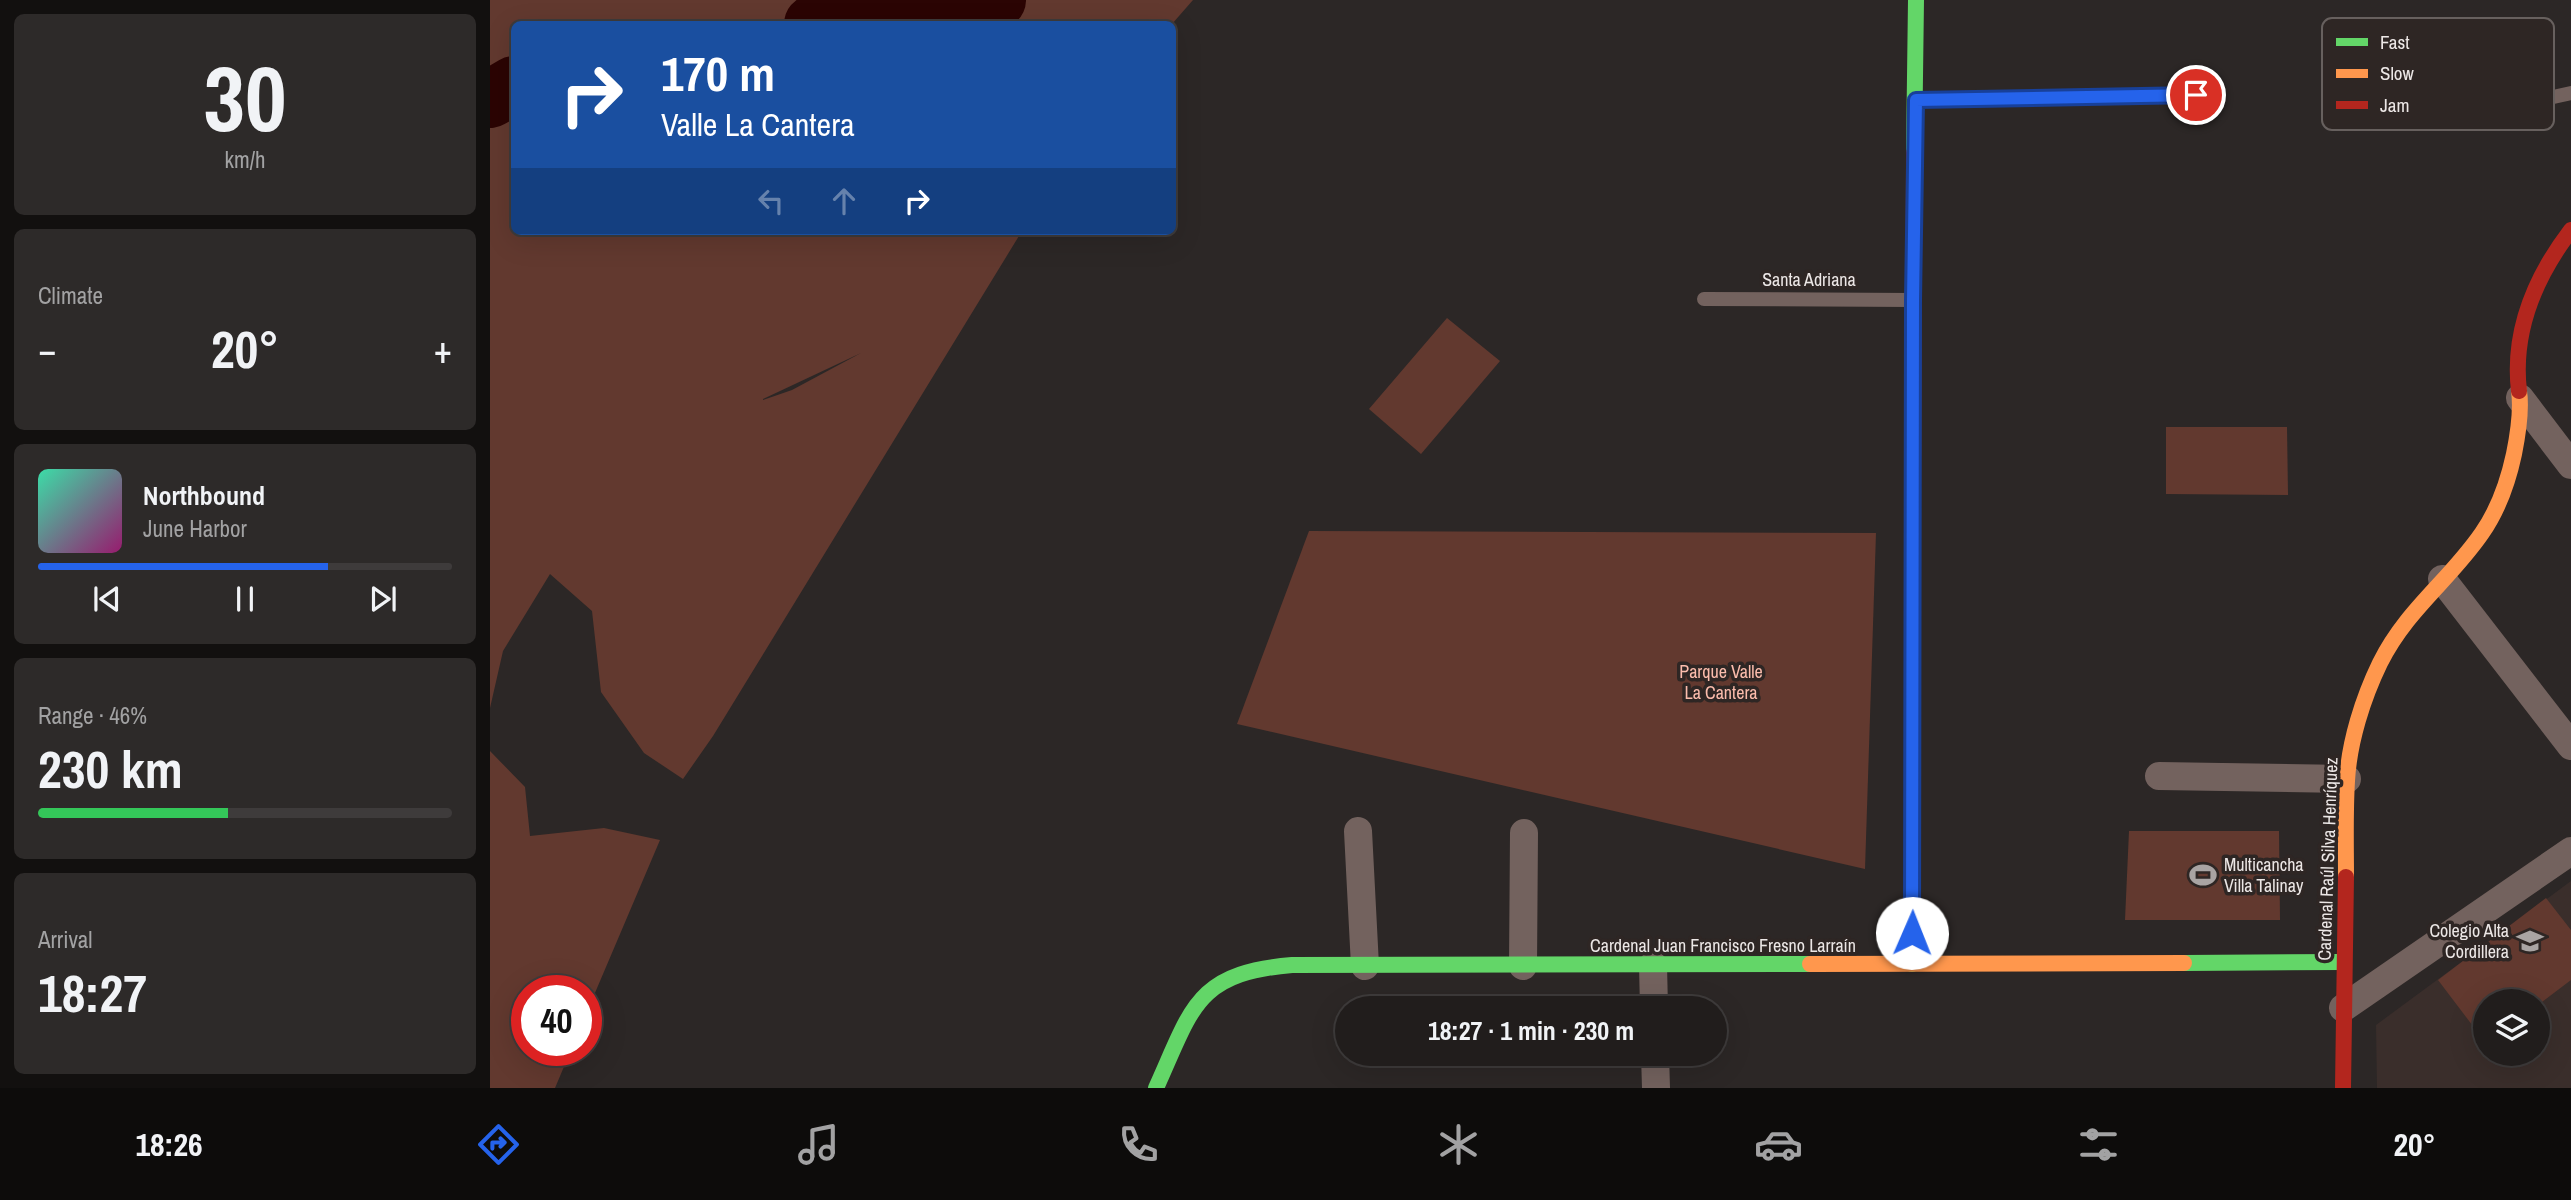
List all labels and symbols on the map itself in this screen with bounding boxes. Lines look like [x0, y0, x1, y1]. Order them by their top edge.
legend [2322, 18, 2554, 130]
text: Fast [2380, 29, 2410, 55]
text: Slow [2380, 60, 2415, 86]
pin [2166, 65, 2226, 125]
text: Jam [2380, 92, 2409, 118]
street label: Santa Adriana [1762, 267, 1856, 292]
park label: Parque Valle La Cantera [1679, 659, 1763, 705]
street label: Cardenal Raúl Silva Henríquez [2311, 757, 2344, 961]
place label: Multicancha Villa Talinay [2224, 852, 2304, 898]
sports icon: Multicancha Villa Talinay [2188, 860, 2218, 890]
position arrow [1875, 896, 1949, 970]
place label: Colegio Alta Cordillera [2429, 918, 2509, 964]
school or university icon: Colegio Alta Cordillera [2515, 926, 2545, 956]
street label: Cardenal Juan Francisco Fresno Larraín [1590, 933, 1856, 958]
speed limit sign: 40 [511, 975, 602, 1066]

